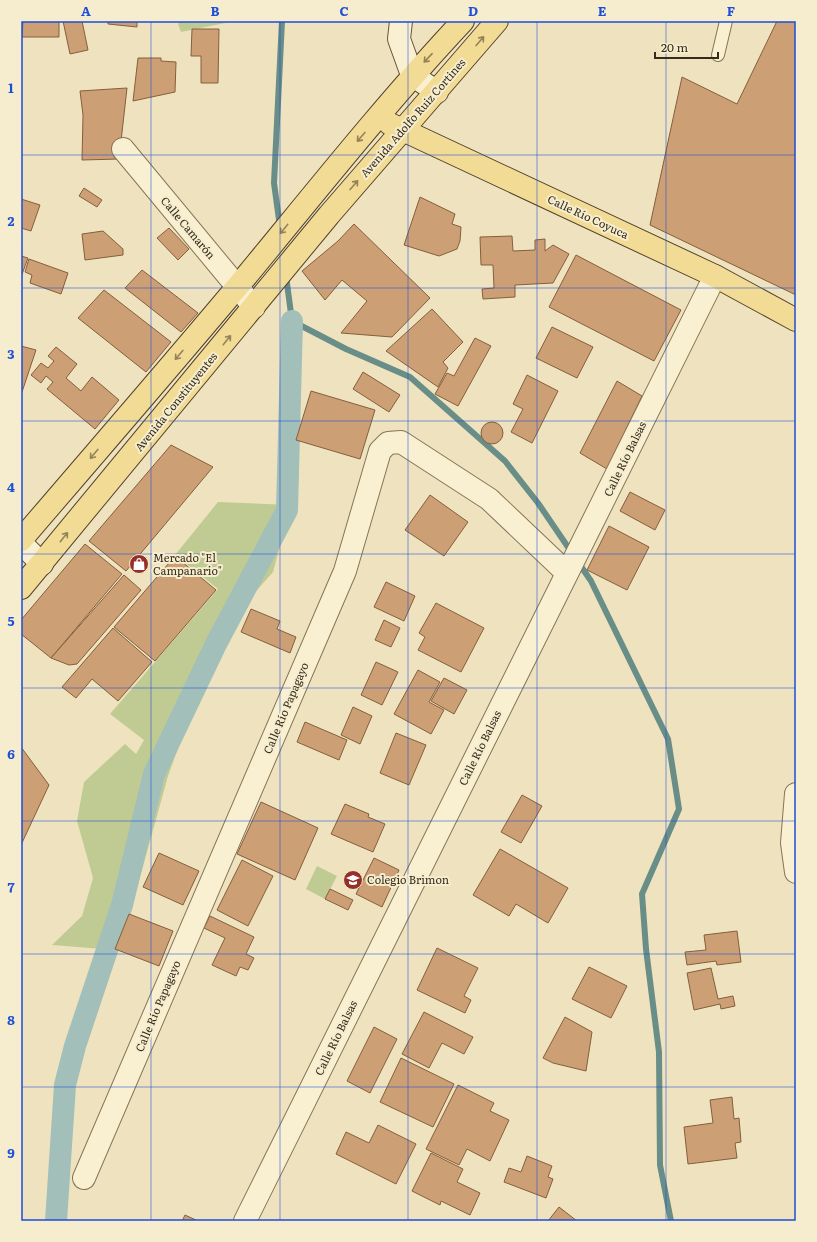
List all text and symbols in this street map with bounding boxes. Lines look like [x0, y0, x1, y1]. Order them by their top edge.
text: A [81, 1, 91, 20]
text: B [211, 1, 220, 20]
text: C [339, 1, 349, 20]
text: D [468, 1, 478, 20]
text: E [598, 1, 607, 20]
text: F [727, 1, 735, 20]
scale bar [655, 34, 718, 60]
one-way arrow [476, 36, 485, 46]
text: 20 m [661, 38, 688, 56]
one-way arrow [423, 53, 433, 63]
street label: Avenida Adolfo Ruiz Cortines [356, 54, 468, 180]
text: 1 [8, 78, 14, 97]
one-way arrow [356, 132, 366, 142]
one-way arrow [350, 180, 359, 191]
street label: Calle Río Coyuca [545, 190, 632, 242]
street label: Calle Camarón [158, 193, 220, 262]
text: 2 [8, 211, 15, 230]
one-way arrow [279, 224, 288, 235]
one-way arrow [223, 334, 231, 345]
text: 3 [7, 344, 15, 363]
street label: Avenida Constituyentes [130, 348, 220, 454]
one-way arrow [174, 350, 183, 360]
street label: Calle Río Balsas [599, 418, 649, 499]
one-way arrow [90, 449, 99, 459]
text: 4 [7, 477, 15, 496]
one-way arrow [60, 532, 69, 542]
place label: Mercado "El Campanario" [153, 549, 222, 578]
shop icon: Mercado "El Campanario" [128, 553, 150, 575]
text: 5 [7, 611, 15, 630]
street label: Calle Río Papagayo [259, 659, 312, 756]
street label: Calle Río Balsas [454, 707, 504, 788]
text: 6 [7, 744, 15, 763]
school or university icon: Colegio Brimon [342, 869, 364, 891]
place label: Colegio Brimon [367, 871, 449, 887]
text: 7 [7, 877, 15, 896]
street label: Calle Río Papagayo [131, 957, 184, 1054]
street label: Calle Río Balsas [310, 997, 360, 1078]
text: 8 [7, 1010, 15, 1029]
text: 9 [7, 1143, 15, 1162]

